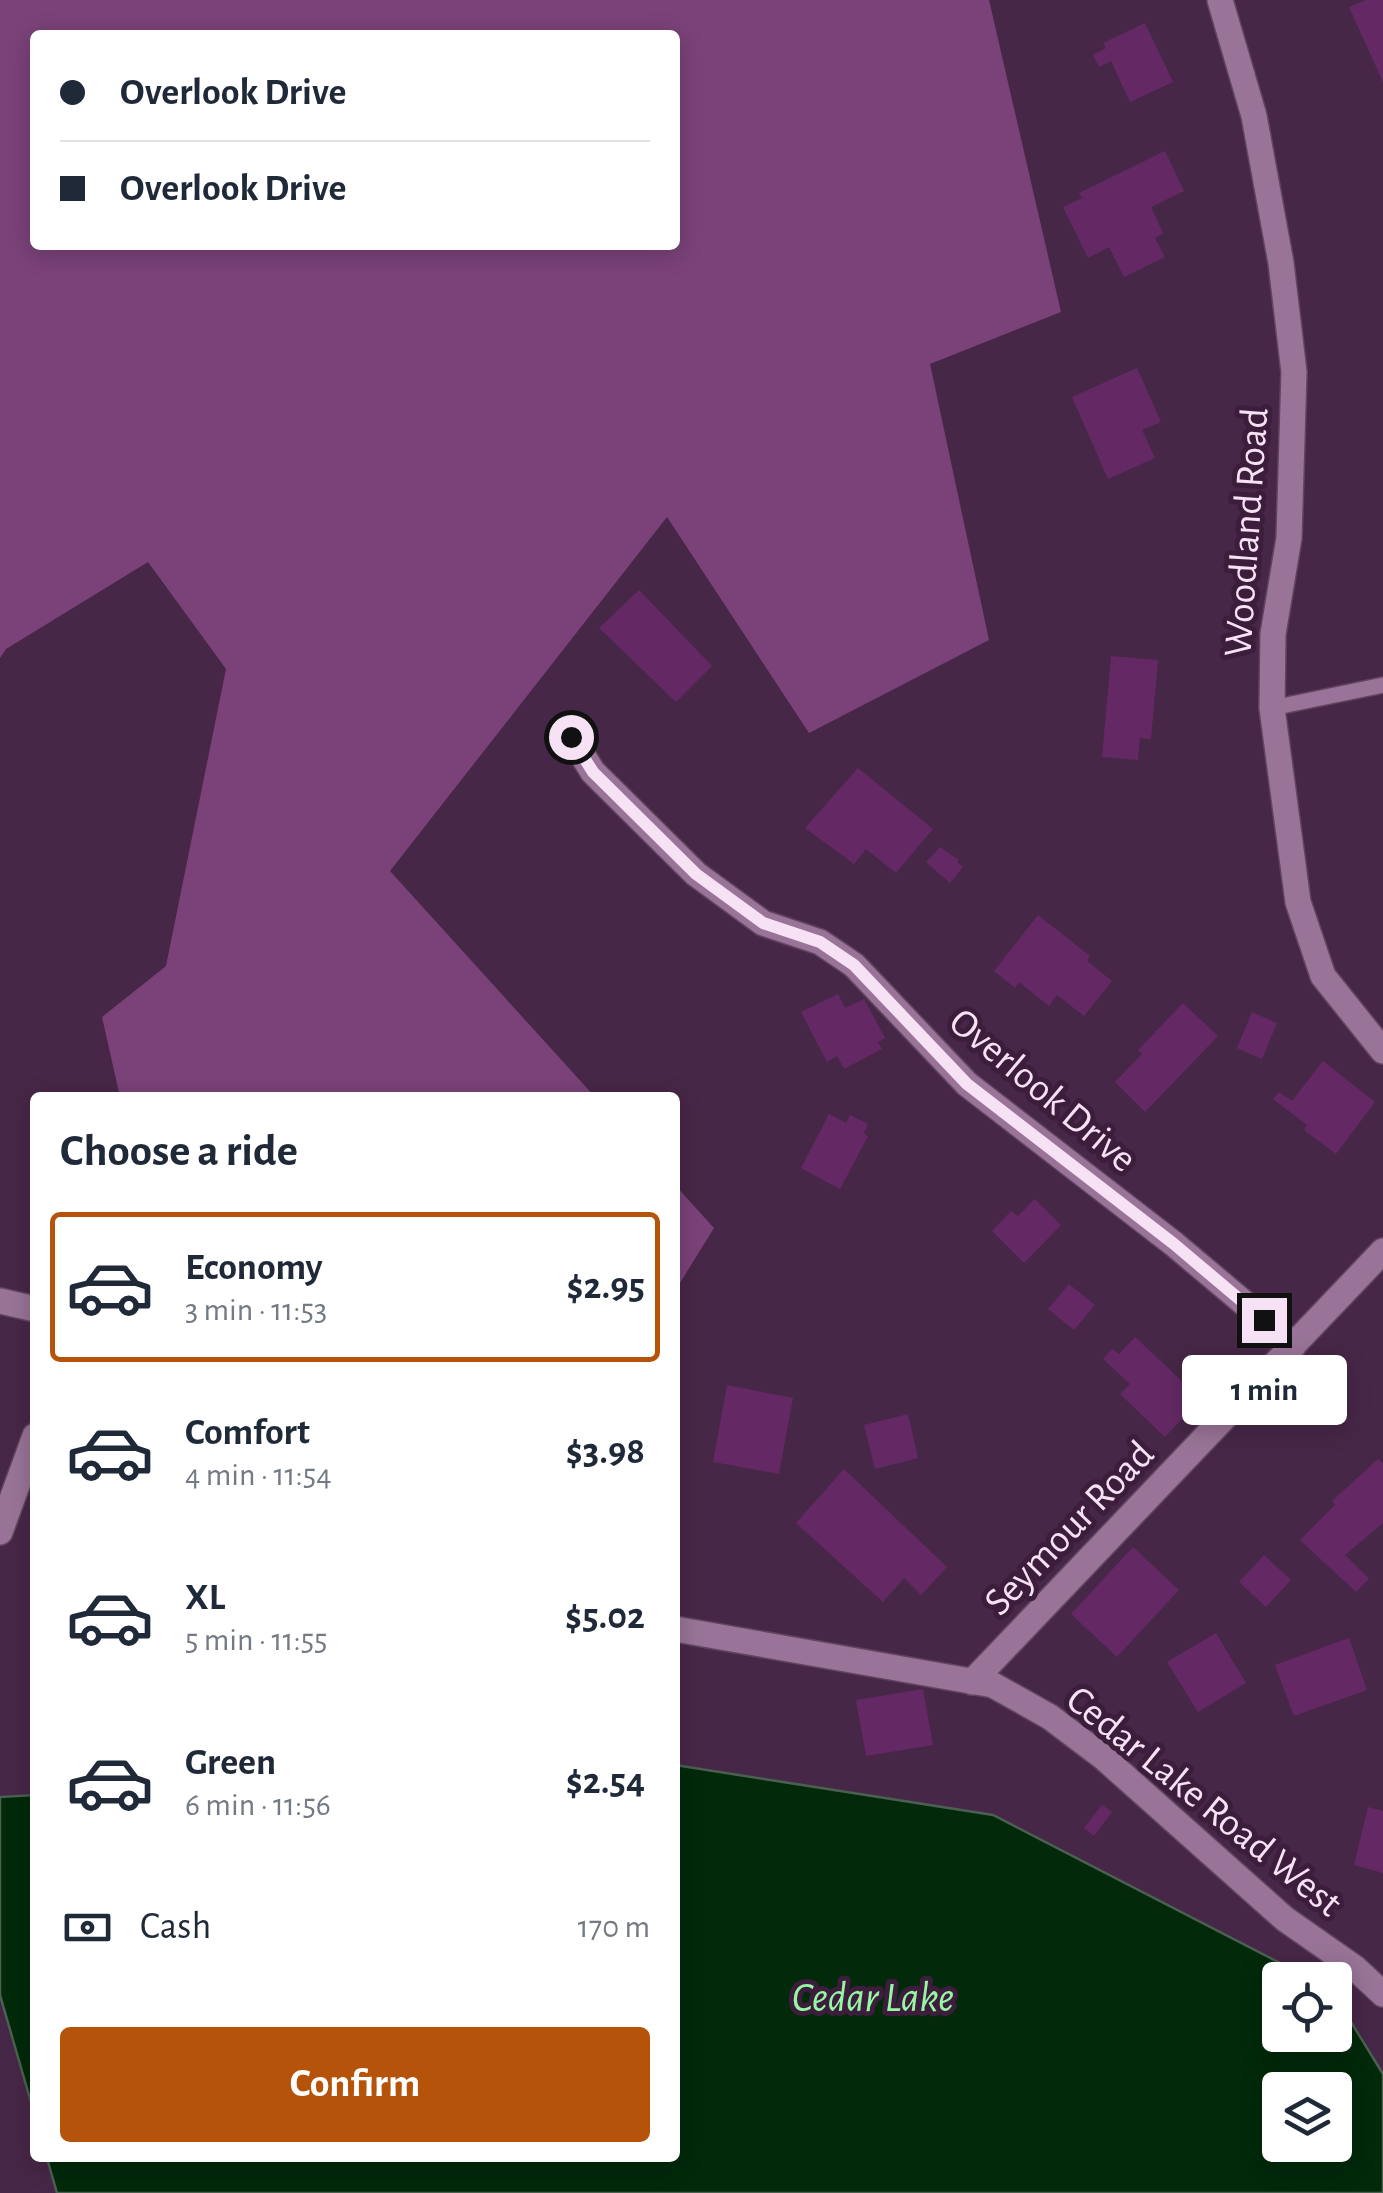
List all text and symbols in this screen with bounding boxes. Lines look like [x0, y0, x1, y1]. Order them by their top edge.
text: Overlook Drive [120, 74, 346, 112]
text: Overlook Drive [120, 170, 346, 208]
street label: Woodland Road [1218, 406, 1276, 658]
route start [549, 715, 594, 760]
street label: Overlook Drive [942, 1001, 1144, 1180]
text: Choose a ride [60, 1129, 298, 1174]
icon: car [65, 1242, 155, 1332]
text: Economy [185, 1249, 323, 1287]
text: $2.95 [567, 1268, 645, 1306]
text: 3 min · 11:53 [185, 1294, 327, 1326]
route end [1242, 1298, 1287, 1343]
callout: 1 min [1182, 1355, 1346, 1425]
text: 1 min [1231, 1374, 1298, 1406]
icon: car [65, 1407, 155, 1497]
text: Comfort [185, 1414, 310, 1452]
text: $3.98 [566, 1433, 645, 1471]
street label: Seymour Road [977, 1434, 1162, 1623]
text: 4 min · 11:54 [185, 1459, 332, 1491]
icon: car [65, 1572, 155, 1662]
text: XL [185, 1579, 225, 1617]
text: $5.02 [565, 1598, 645, 1636]
text: 5 min · 11:55 [185, 1624, 328, 1656]
street label: Cedar Lake Road West [1059, 1679, 1349, 1924]
icon: car [65, 1737, 155, 1827]
text: Green [185, 1744, 276, 1782]
text: $2.54 [566, 1763, 645, 1801]
text: 6 min · 11:56 [185, 1789, 331, 1821]
icon: cash [60, 1900, 115, 1955]
text: Cash [140, 1908, 211, 1946]
text: 170 m [578, 1911, 650, 1943]
map controls [1262, 1962, 1352, 2162]
button: locate [1262, 1962, 1352, 2052]
water label: Cedar Lake [792, 1977, 954, 2019]
button: Confirm [60, 2027, 650, 2142]
button: layers [1262, 2072, 1352, 2162]

